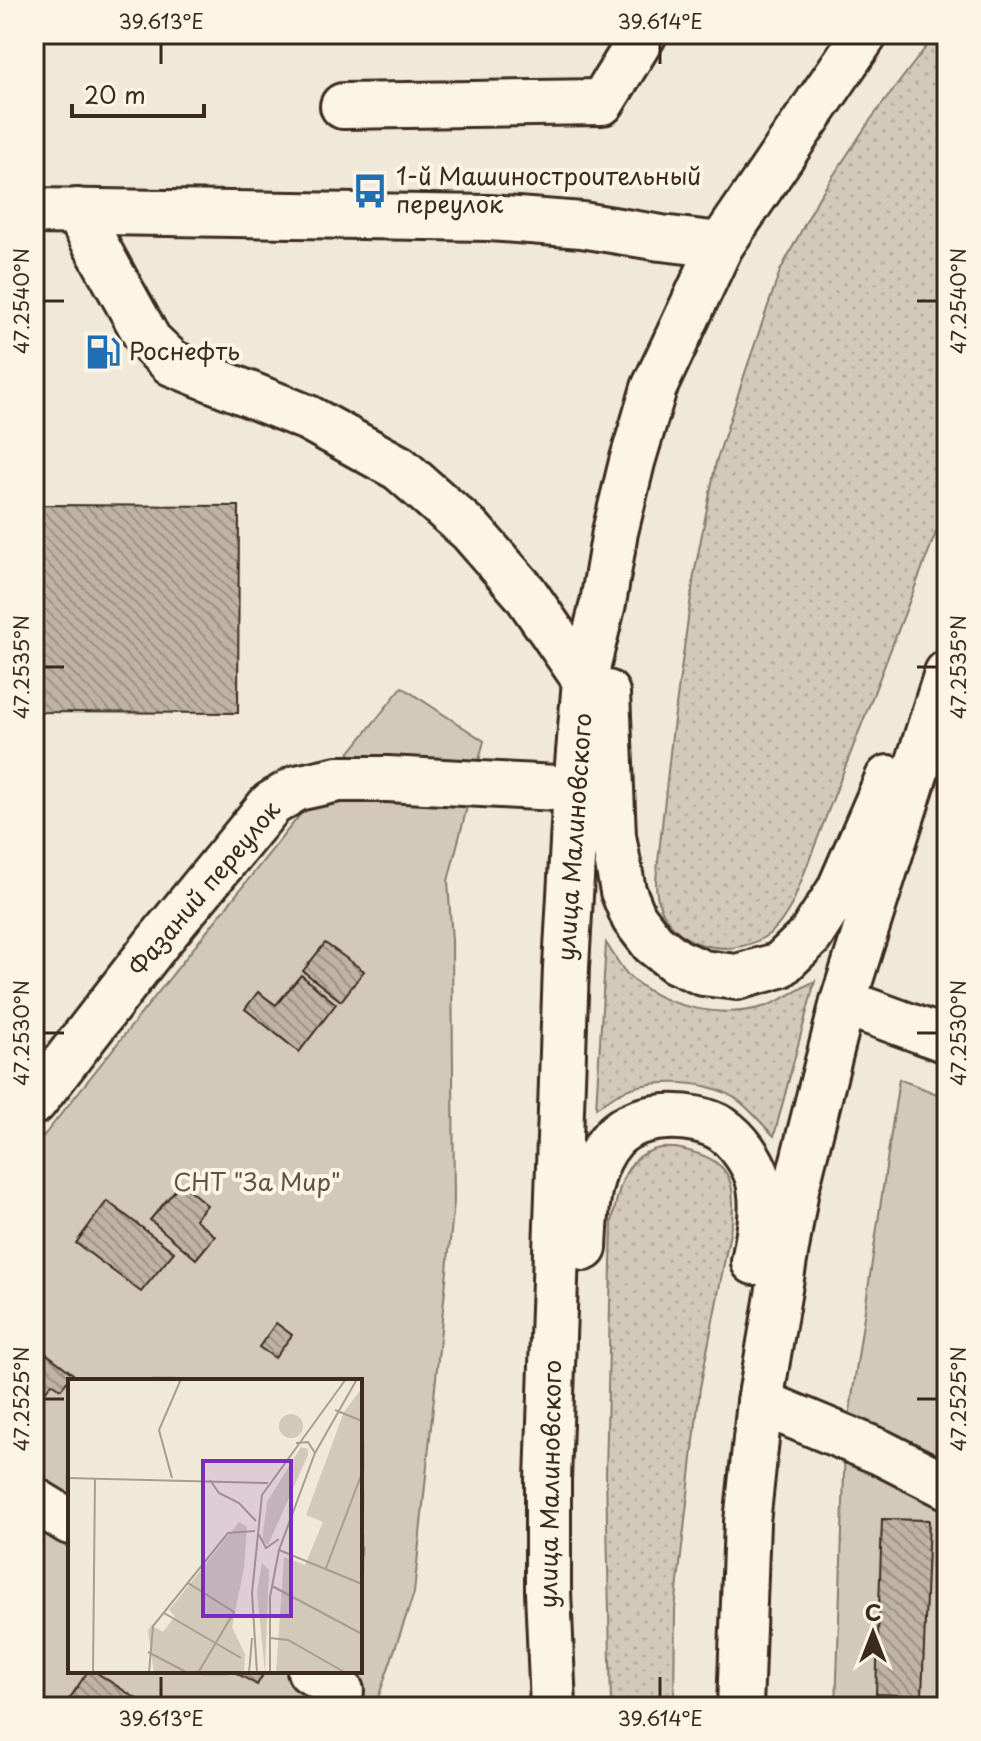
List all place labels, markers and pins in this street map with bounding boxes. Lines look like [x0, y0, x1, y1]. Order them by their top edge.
place label: 1-й Машиностроительный переулок [396, 157, 701, 221]
bus stop icon: 1-й Машиностроительный переулок [351, 172, 389, 210]
place label: Роснефть [129, 332, 240, 368]
fuel station icon: Роснефть [84, 333, 122, 371]

